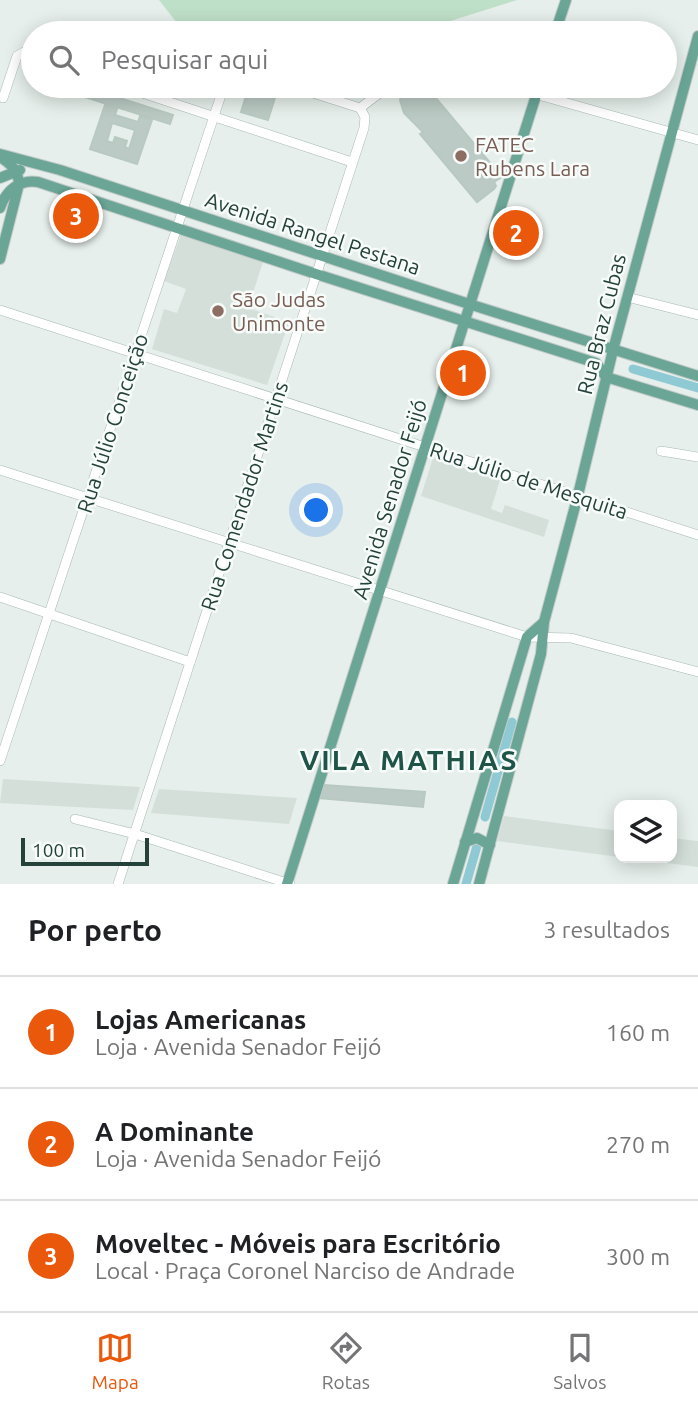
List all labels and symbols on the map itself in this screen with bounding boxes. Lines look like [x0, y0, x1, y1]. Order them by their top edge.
place label: FATEC Rubens Lara [475, 132, 590, 180]
marker: FATEC Rubens Lara [453, 148, 469, 164]
street label: Avenida Rangel Pestana [202, 187, 424, 279]
pin: 3 [53, 190, 99, 242]
pin: 2 [493, 207, 539, 259]
street label: Rua Braz Cubas [572, 251, 630, 397]
place label: São Judas Unimonte [232, 287, 326, 335]
marker: São Judas Unimonte [210, 303, 226, 319]
street label: Rua Júlio Conceição [72, 330, 152, 516]
pin: 1 [440, 347, 486, 399]
street label: Rua Comendador Martins [196, 378, 292, 614]
street label: Avenida Senador Feijó [347, 396, 431, 602]
street label: Rua Júlio de Mesquita [427, 437, 631, 523]
your location [299, 493, 333, 527]
district label: VILA MATHIAS [300, 744, 518, 775]
scale bar [21, 835, 149, 867]

